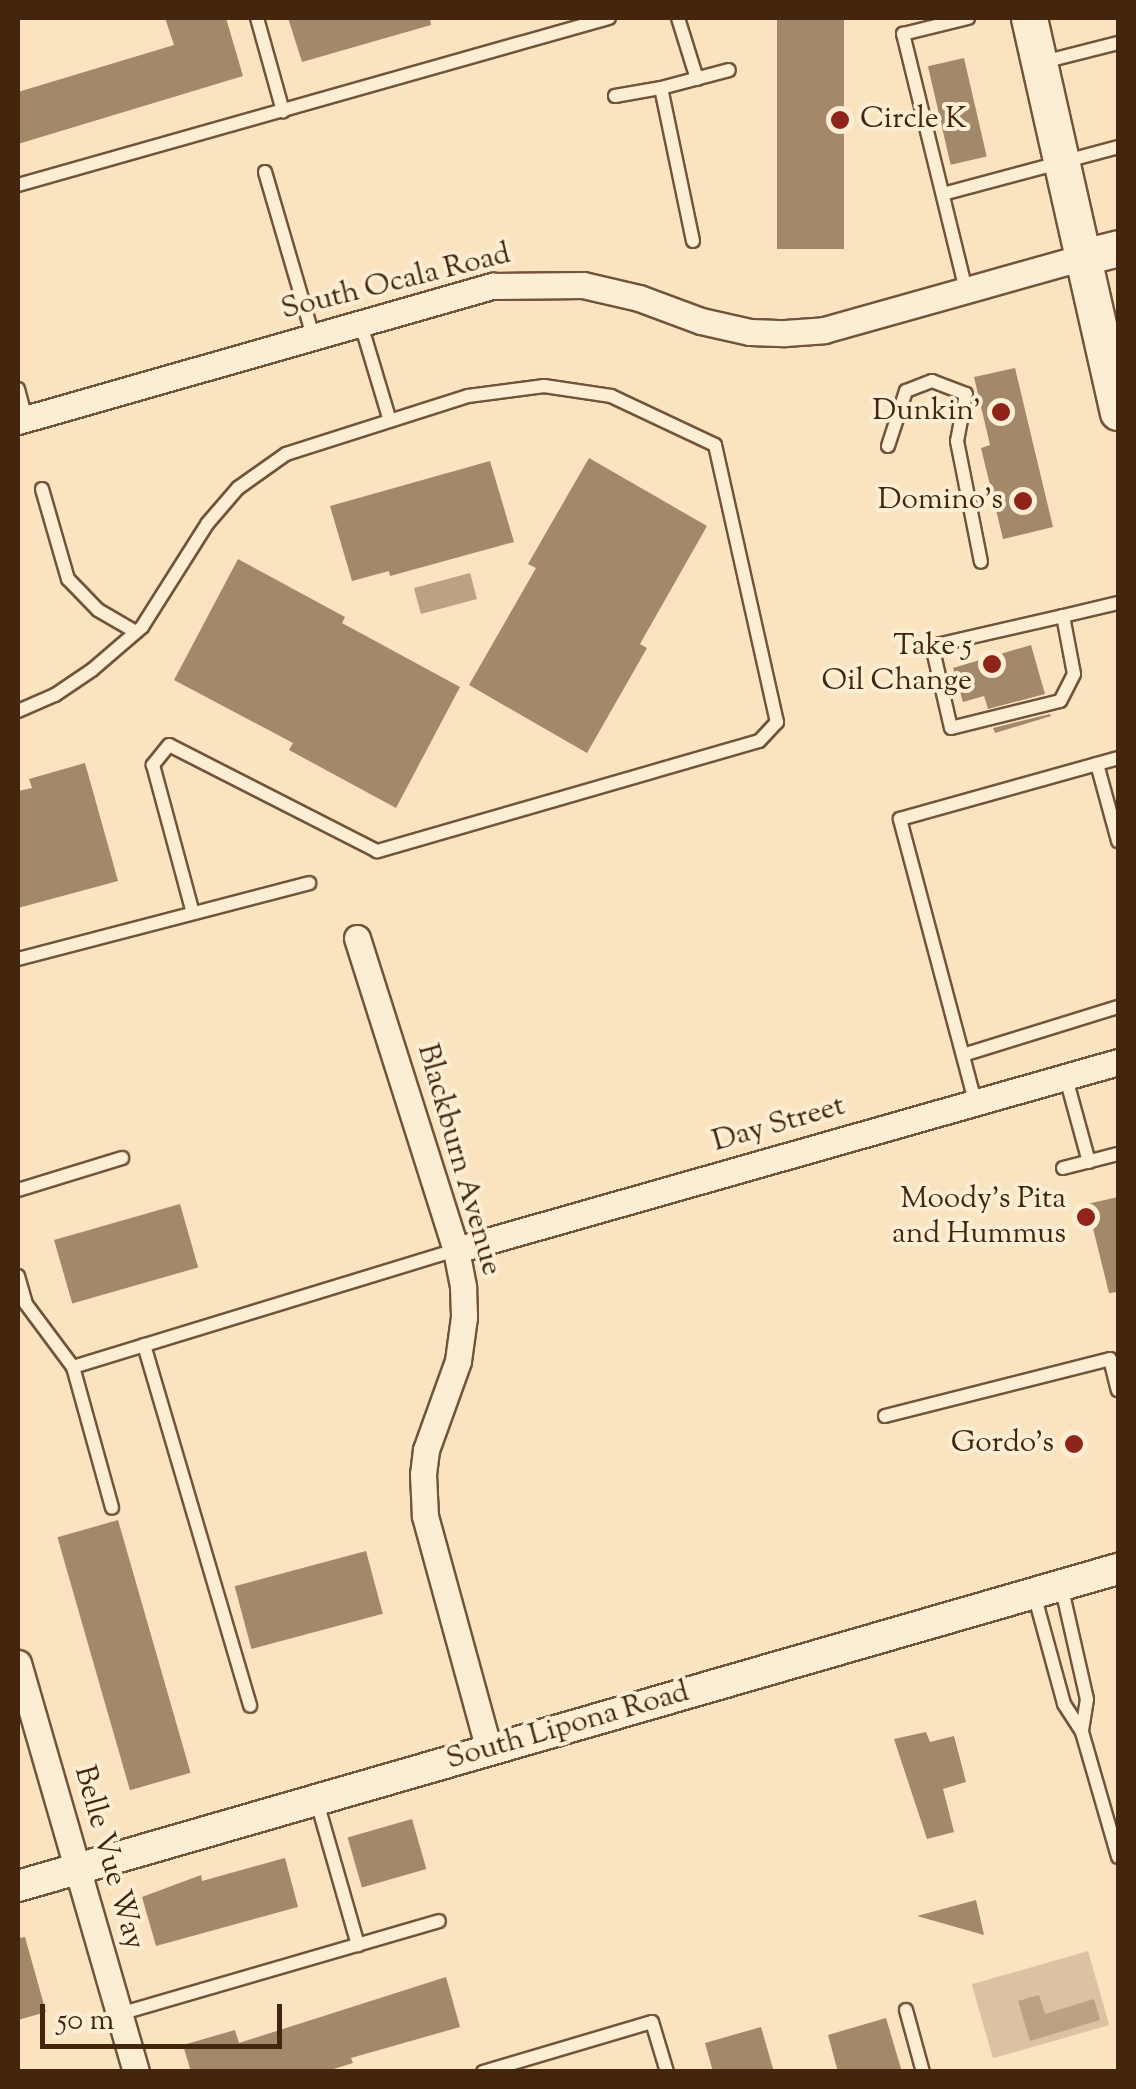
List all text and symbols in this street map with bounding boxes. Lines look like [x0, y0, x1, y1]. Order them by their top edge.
place label: Circle K [860, 102, 967, 138]
marker: Circle K [829, 109, 851, 131]
street label: South Ocala Road [278, 237, 514, 329]
place label: Dunkin' [873, 394, 981, 430]
marker: Dunkin' [990, 401, 1012, 423]
place label: Domino's [878, 483, 1003, 519]
marker: Domino's [1012, 490, 1034, 512]
place label: Take 5 Oil Change [822, 629, 972, 700]
marker: Take 5 Oil Change [981, 653, 1003, 675]
street label: Blackburn Avenue [408, 1040, 508, 1280]
street label: Day Street [709, 1089, 849, 1161]
place label: Moody's Pita and Hummus [892, 1182, 1066, 1252]
marker: Moody's Pita and Hummus [1075, 1206, 1097, 1228]
place label: Gordo's [951, 1426, 1054, 1462]
marker: Gordo's [1063, 1433, 1085, 1455]
street label: South Lipona Road [443, 1675, 693, 1779]
street label: Belle Vue Way [65, 1762, 151, 1954]
scale bar [45, 1984, 288, 2046]
text: 50 m [57, 2000, 114, 2043]

